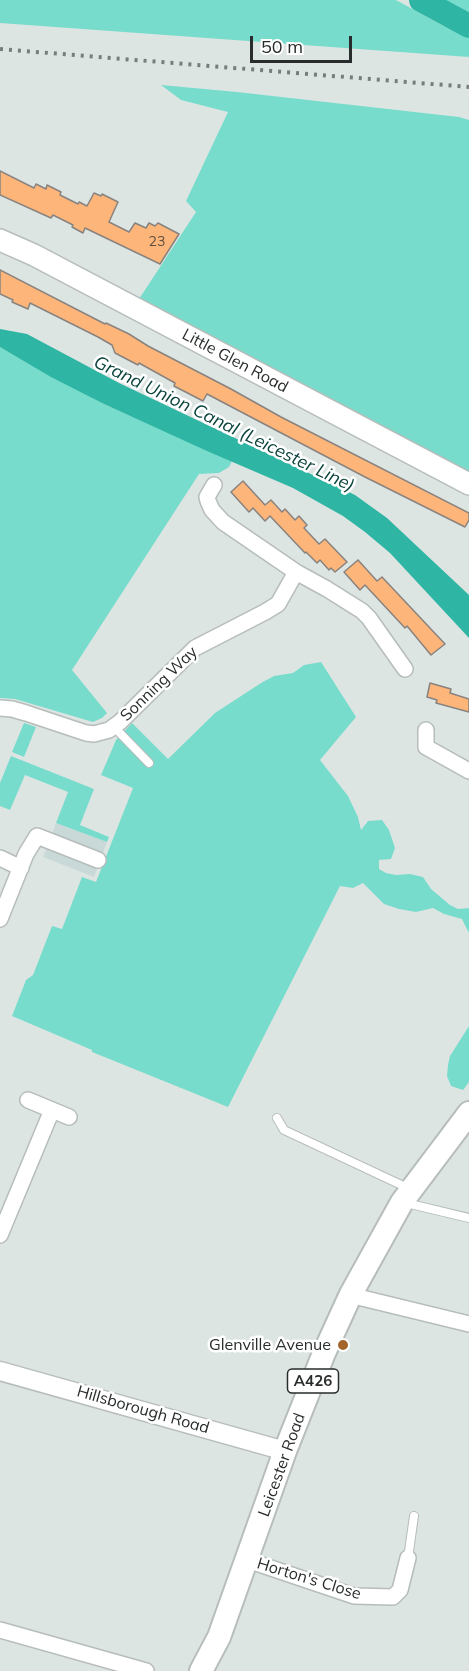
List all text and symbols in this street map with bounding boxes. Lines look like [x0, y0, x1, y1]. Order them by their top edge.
scale bar [253, 24, 355, 62]
text: 50 m [261, 35, 303, 58]
house number: 23 [149, 234, 165, 250]
street label: Little Glen Road [179, 325, 291, 397]
water label: Grand Union Canal (Leicester Line) [90, 351, 358, 497]
street label: Sonning Way [116, 642, 202, 726]
place label: Glenville Avenue [209, 1335, 331, 1355]
marker: Glenville Avenue [336, 1338, 350, 1352]
road number: A426 [288, 1369, 338, 1393]
street label: Hillsborough Road [75, 1382, 211, 1438]
street label: Leicester Road [254, 1411, 310, 1519]
street label: Horton's Close [255, 1554, 363, 1604]

